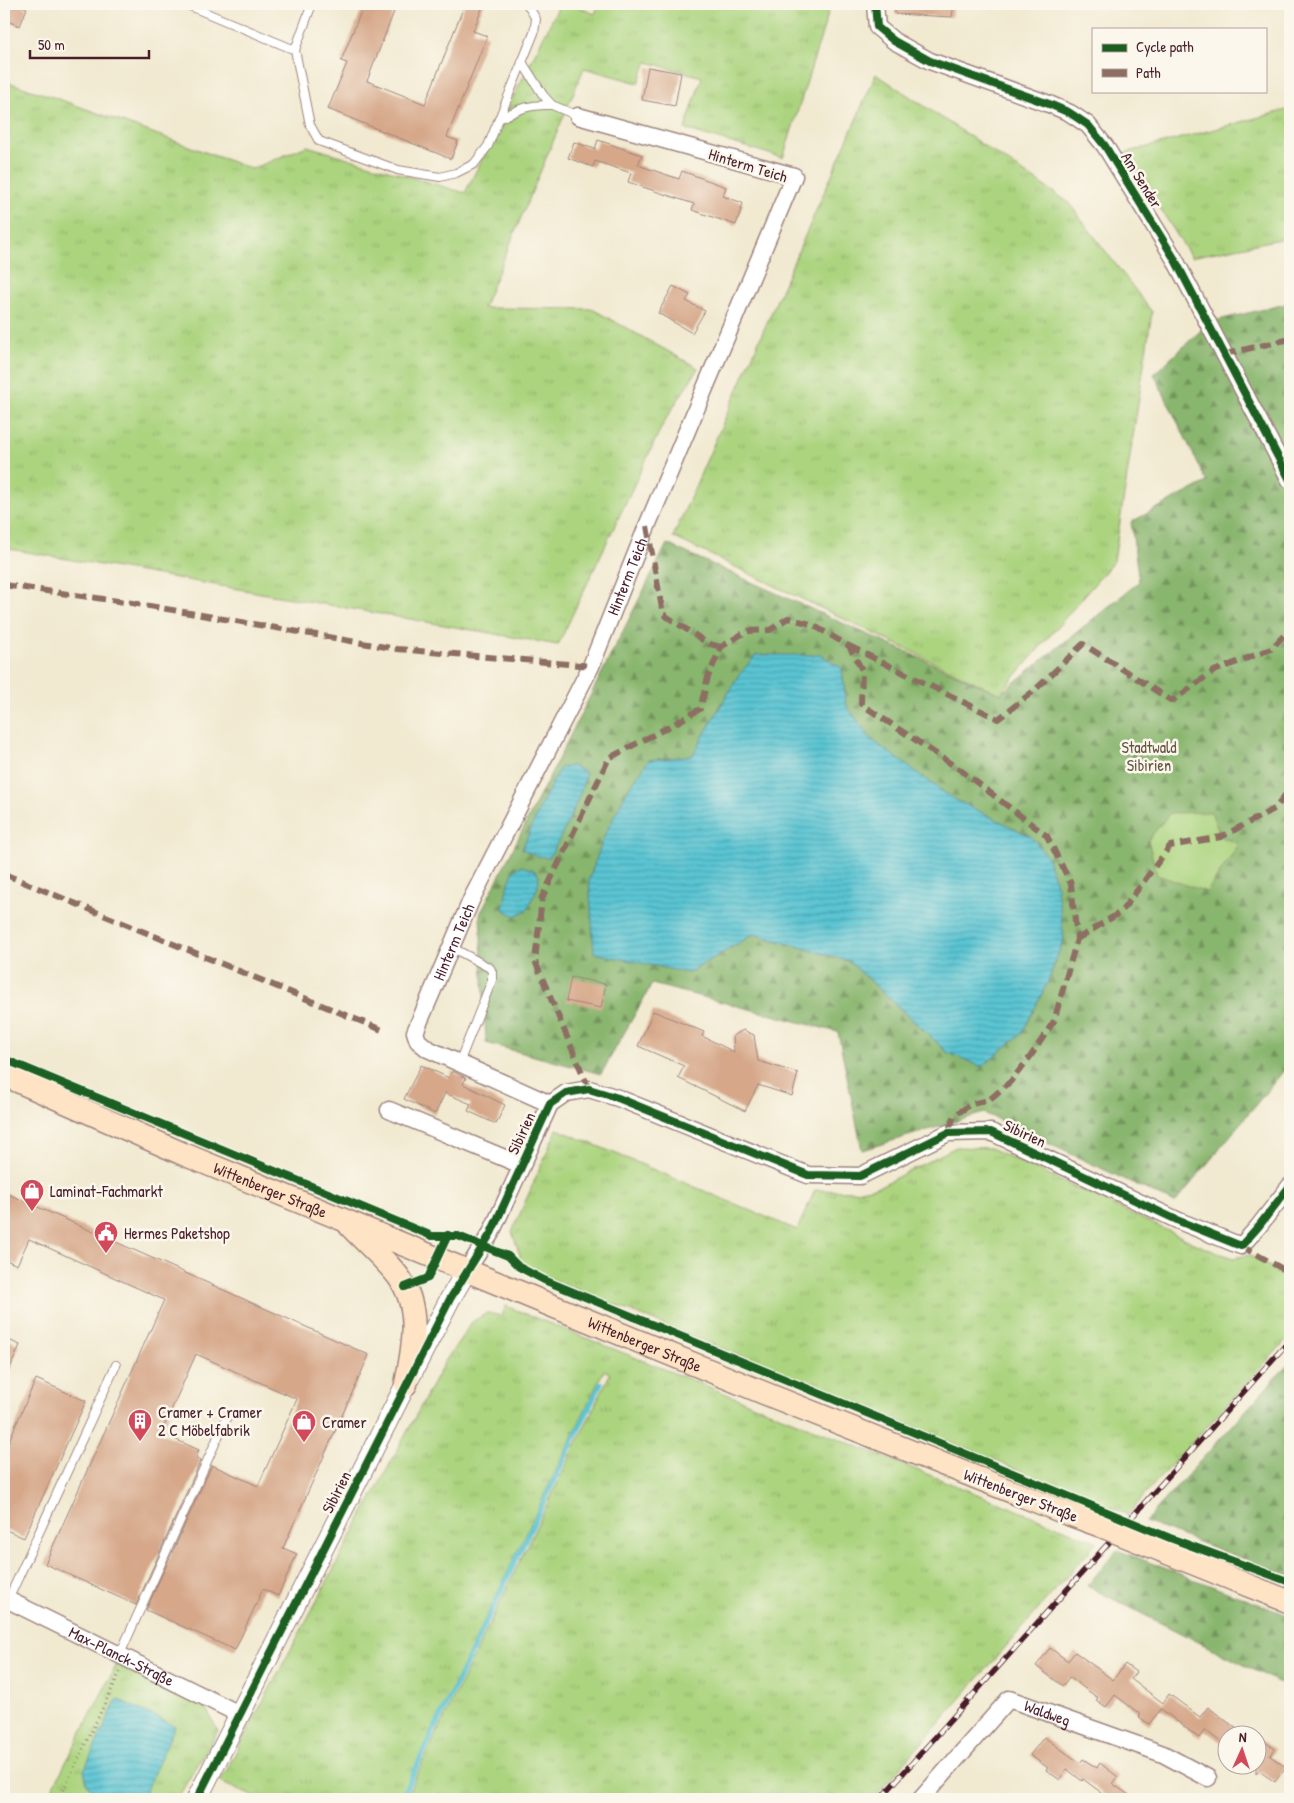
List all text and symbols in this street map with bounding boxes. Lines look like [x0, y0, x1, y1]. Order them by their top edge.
scale bar [30, 28, 149, 60]
legend [1092, 28, 1266, 92]
text: 50 m [38, 34, 65, 55]
text: Cycle path [1136, 36, 1194, 57]
text: Path [1136, 62, 1161, 83]
street label: Hinterm Teich [706, 143, 790, 187]
street label: Am Sender [1116, 148, 1168, 212]
street label: Hinterm Teich [602, 534, 652, 618]
park label: Stadtwald Sibirien [1121, 736, 1177, 776]
street label: Hinterm Teich [427, 900, 479, 984]
street label: Sibirien [502, 1108, 540, 1158]
street label: Sibirien [1000, 1114, 1050, 1152]
street label: Wittenberger Straße [210, 1157, 331, 1223]
shop icon: Laminat-Fachmarkt [19, 1178, 45, 1212]
place label: Laminat-Fachmarkt [50, 1180, 163, 1202]
public building icon: Hermes Paketshop [93, 1220, 119, 1254]
place label: Hermes Paketshop [124, 1222, 230, 1244]
street label: Wittenberger Straße [585, 1311, 705, 1377]
place label: Cramer + Cramer 2 C Möbelfabrik [158, 1401, 262, 1441]
building icon: Cramer + Cramer 2 C Möbelfabrik [127, 1408, 153, 1442]
shop icon: Cramer [291, 1409, 317, 1443]
place label: Cramer [322, 1411, 367, 1433]
street label: Wittenberger Straße [961, 1463, 1082, 1527]
street label: Sibirien [316, 1467, 356, 1517]
street label: Max-Planck-Straße [65, 1621, 178, 1691]
street label: Waldweg [1021, 1694, 1074, 1731]
north arrow [1216, 1726, 1266, 1776]
text: N [1238, 1727, 1247, 1746]

